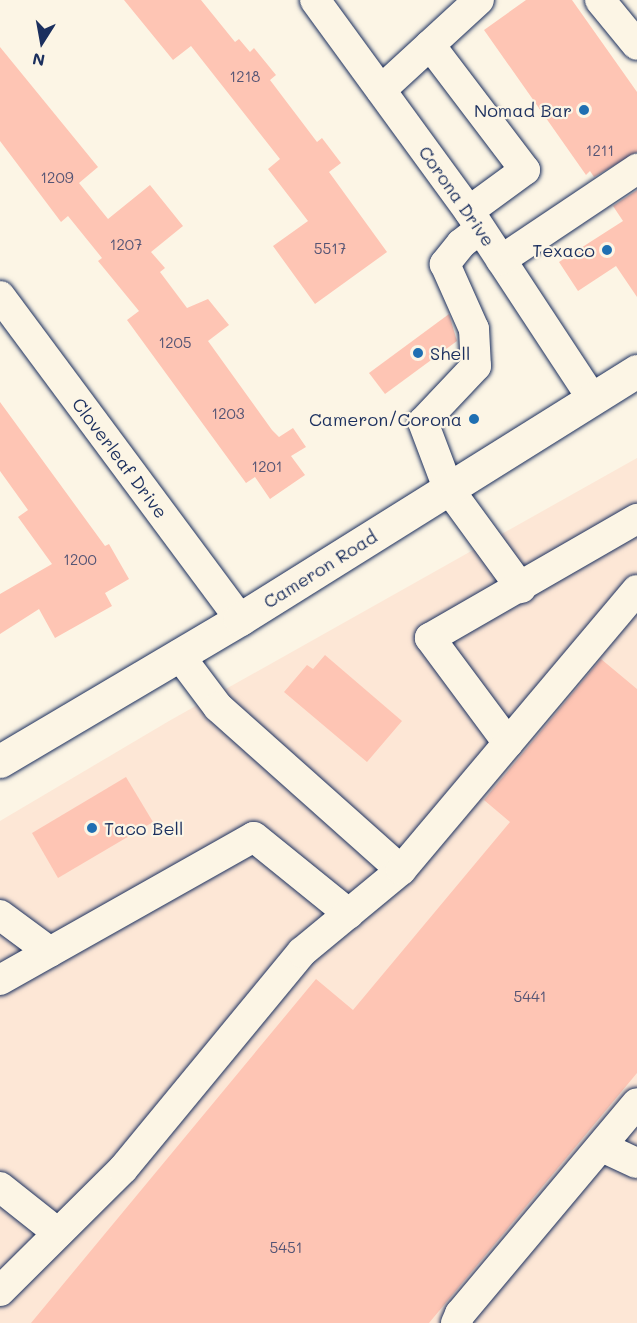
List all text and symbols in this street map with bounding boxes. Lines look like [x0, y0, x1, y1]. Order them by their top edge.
north arrow [12, 12, 72, 72]
text: N [31, 49, 46, 72]
house number: 1218 [230, 68, 260, 86]
place label: Nomad Bar [474, 99, 572, 121]
marker: Nomad Bar [577, 103, 591, 117]
street label: Corona Drive [414, 142, 500, 250]
house number: 1211 [586, 142, 614, 160]
house number: 1209 [40, 169, 74, 187]
house number: 1207 [110, 236, 142, 254]
place label: Texaco [532, 239, 595, 261]
house number: 5517 [314, 240, 346, 258]
marker: Texaco [600, 243, 614, 257]
house number: 1205 [158, 334, 192, 352]
place label: Shell [430, 342, 470, 364]
marker: Shell [411, 346, 425, 360]
street label: Cloverleaf Drive [68, 394, 172, 522]
house number: 1203 [211, 405, 245, 423]
place label: Cameron/Corona [309, 408, 462, 430]
marker: Cameron/Corona [467, 412, 481, 426]
house number: 1201 [251, 458, 283, 476]
street label: Cameron Road [259, 525, 381, 613]
house number: 1200 [63, 551, 97, 569]
place label: Taco Bell [104, 817, 184, 839]
marker: Taco Bell [85, 821, 99, 835]
house number: 5441 [513, 988, 547, 1006]
house number: 5451 [270, 1239, 302, 1257]

